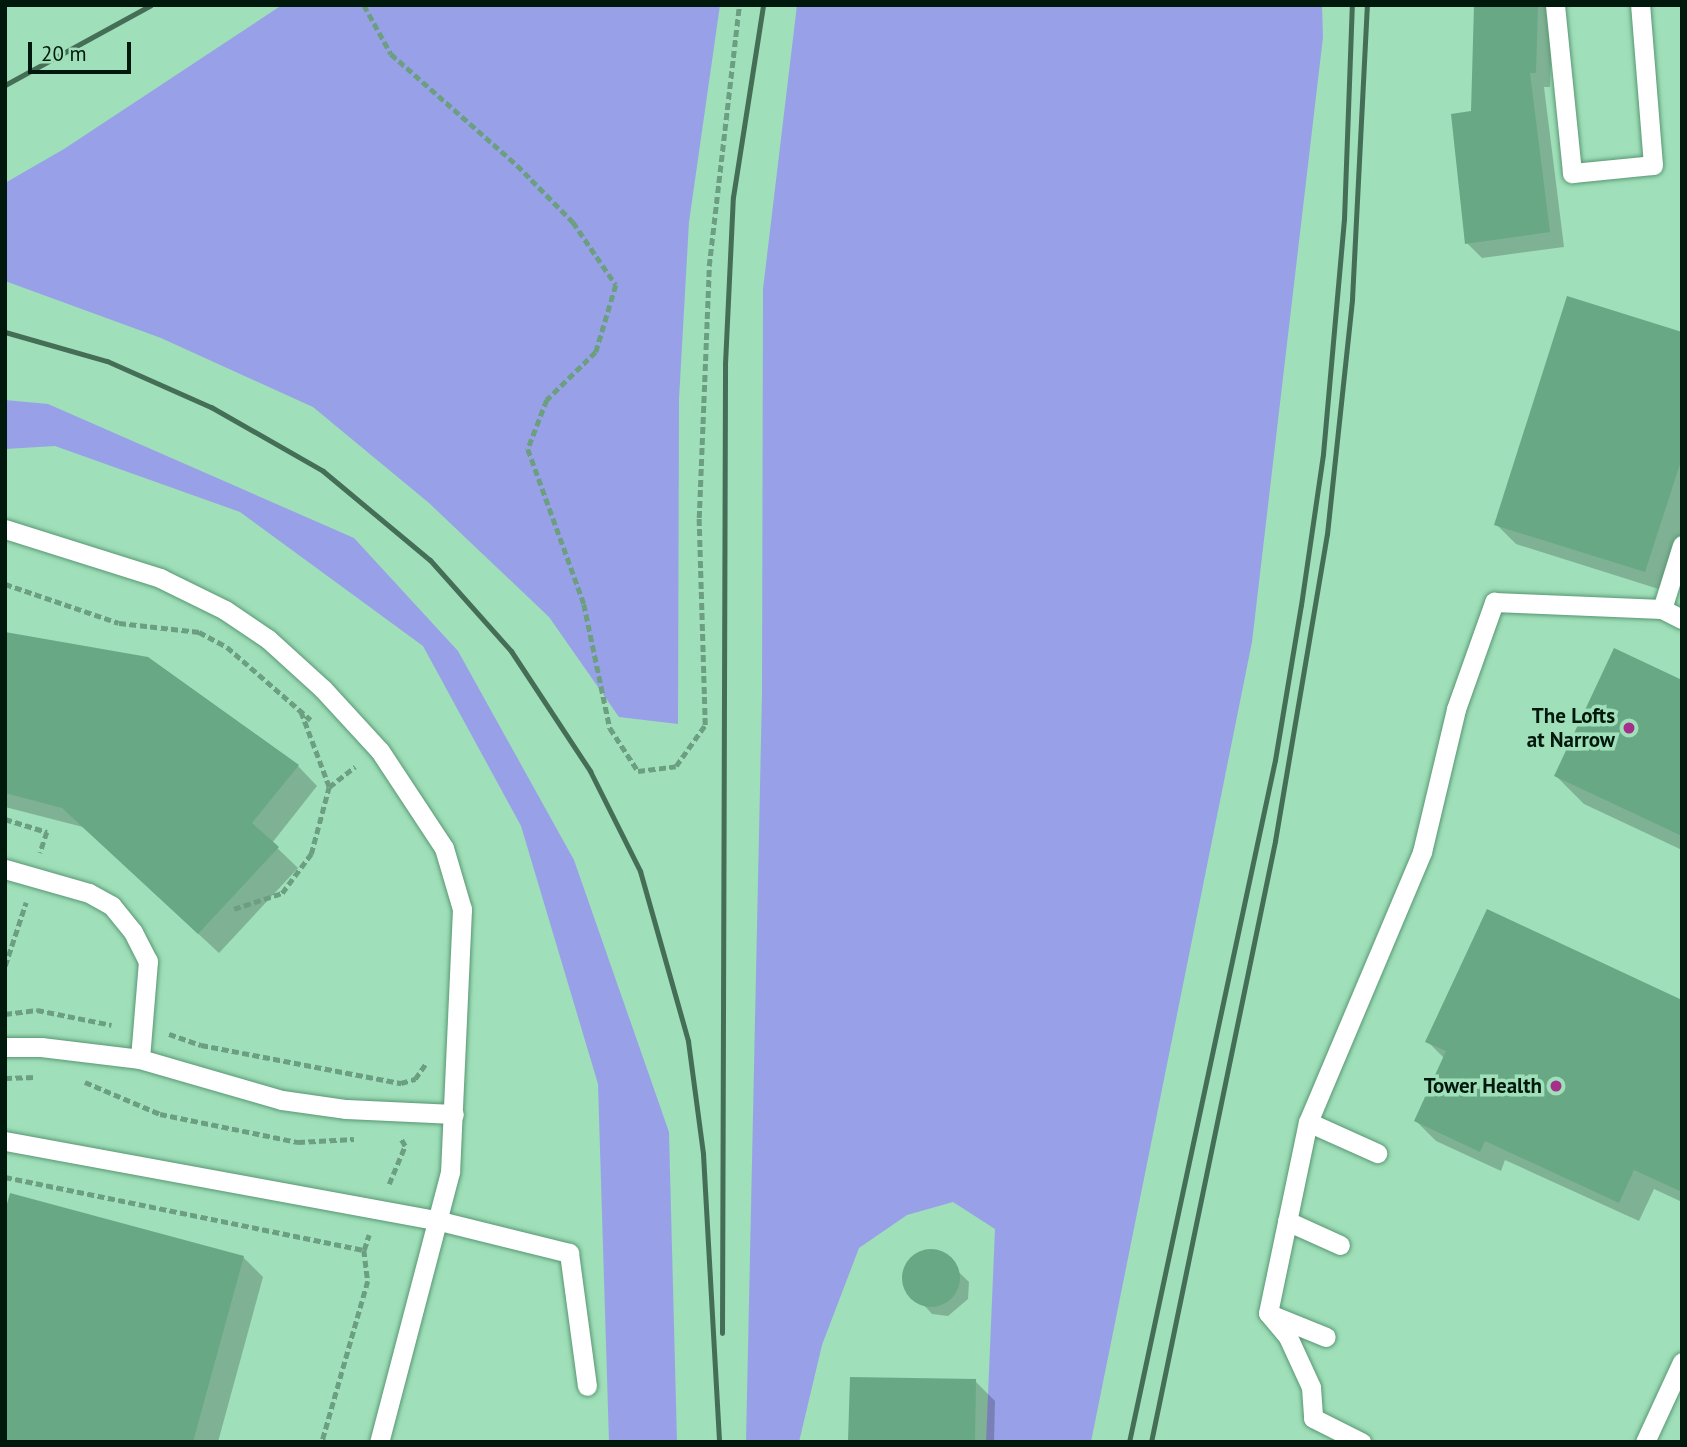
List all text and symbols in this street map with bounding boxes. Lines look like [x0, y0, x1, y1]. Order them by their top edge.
scale bar [32, 28, 135, 72]
text: 20 m [41, 40, 87, 67]
place label: The Lofts at Narrow [1527, 703, 1615, 753]
marker: The Lofts at Narrow [1621, 720, 1637, 736]
place label: Tower Health [1424, 1073, 1542, 1099]
marker: Tower Health [1548, 1078, 1564, 1094]

